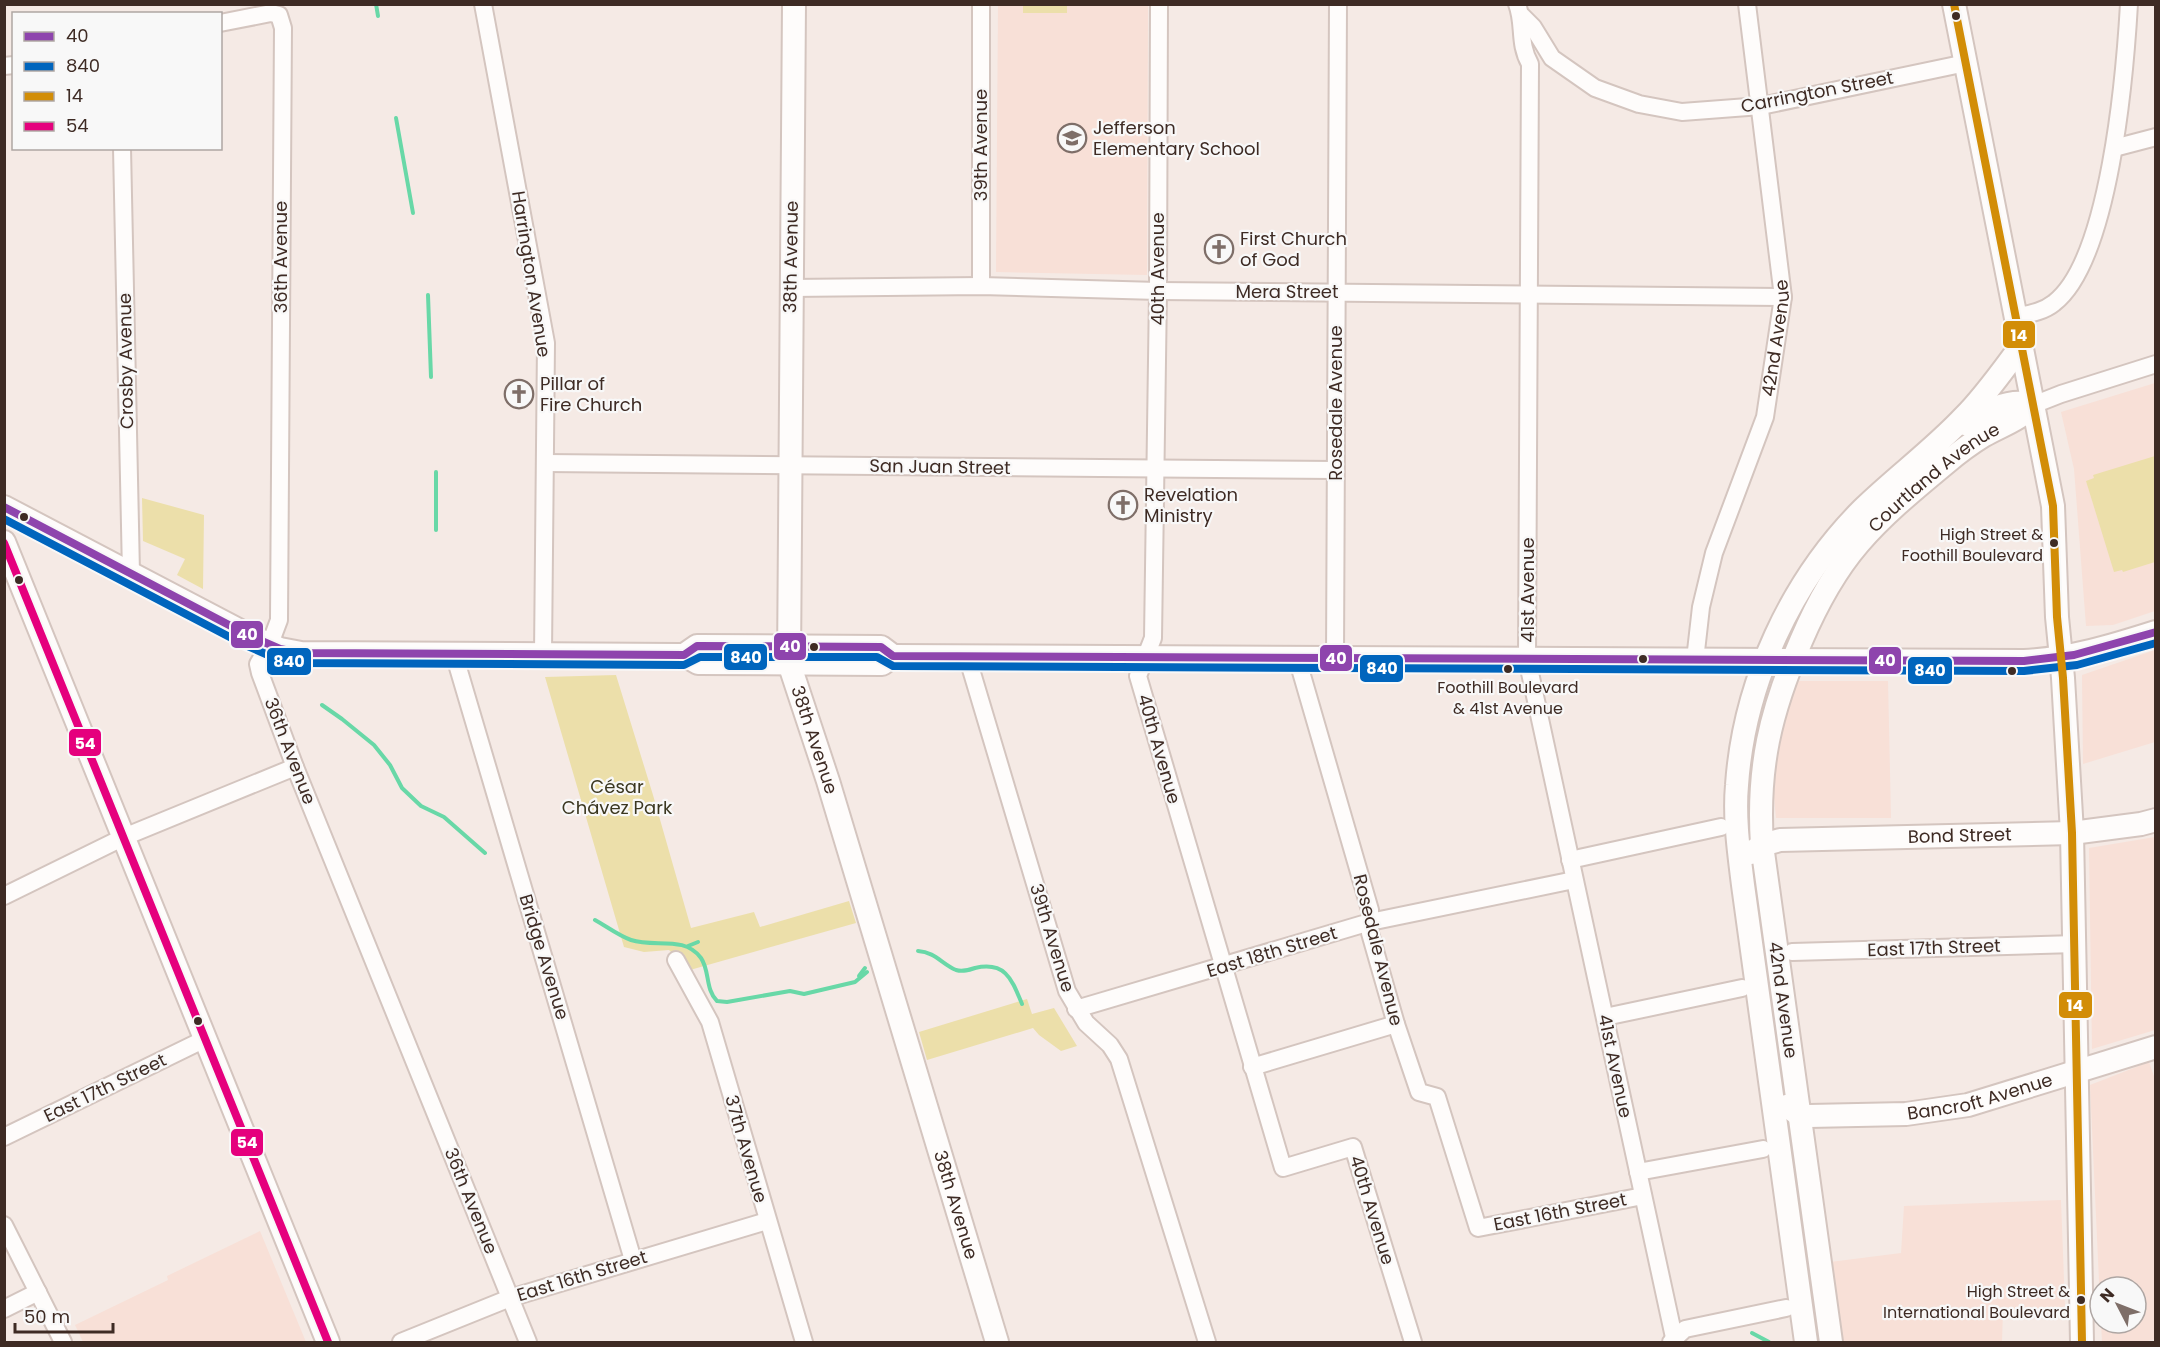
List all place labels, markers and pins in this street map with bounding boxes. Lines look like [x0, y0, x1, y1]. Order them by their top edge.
unlabelled marker [1950, 10, 1962, 22]
place label: Jefferson Elementary School [1093, 115, 1260, 161]
school or university icon: Jefferson Elementary School [1056, 122, 1088, 154]
place label: First Church of God [1240, 226, 1347, 272]
church icon: First Church of God [1203, 233, 1235, 265]
place label: Pillar of Fire Church [540, 371, 642, 417]
church icon: Pillar of Fire Church [503, 378, 535, 410]
place label: Revelation Ministry [1144, 482, 1238, 528]
church icon: Revelation Ministry [1107, 489, 1139, 521]
unlabelled marker [18, 511, 30, 523]
place label: High Street & Foothill Boulevard [1902, 523, 2043, 567]
marker: High Street & Foothill Boulevard [2048, 537, 2060, 549]
unlabelled marker [13, 574, 25, 586]
unlabelled marker [808, 641, 820, 653]
unlabelled marker [1637, 653, 1649, 665]
marker: Foothill Boulevard & 41st Avenue [1502, 663, 1514, 675]
unlabelled marker [2006, 665, 2018, 677]
place label: Foothill Boulevard & 41st Avenue [1437, 676, 1579, 720]
unlabelled marker [192, 1015, 204, 1027]
place label: High Street & International Boulevard [1883, 1280, 2070, 1324]
marker: High Street & International Boulevard [2075, 1294, 2087, 1306]

